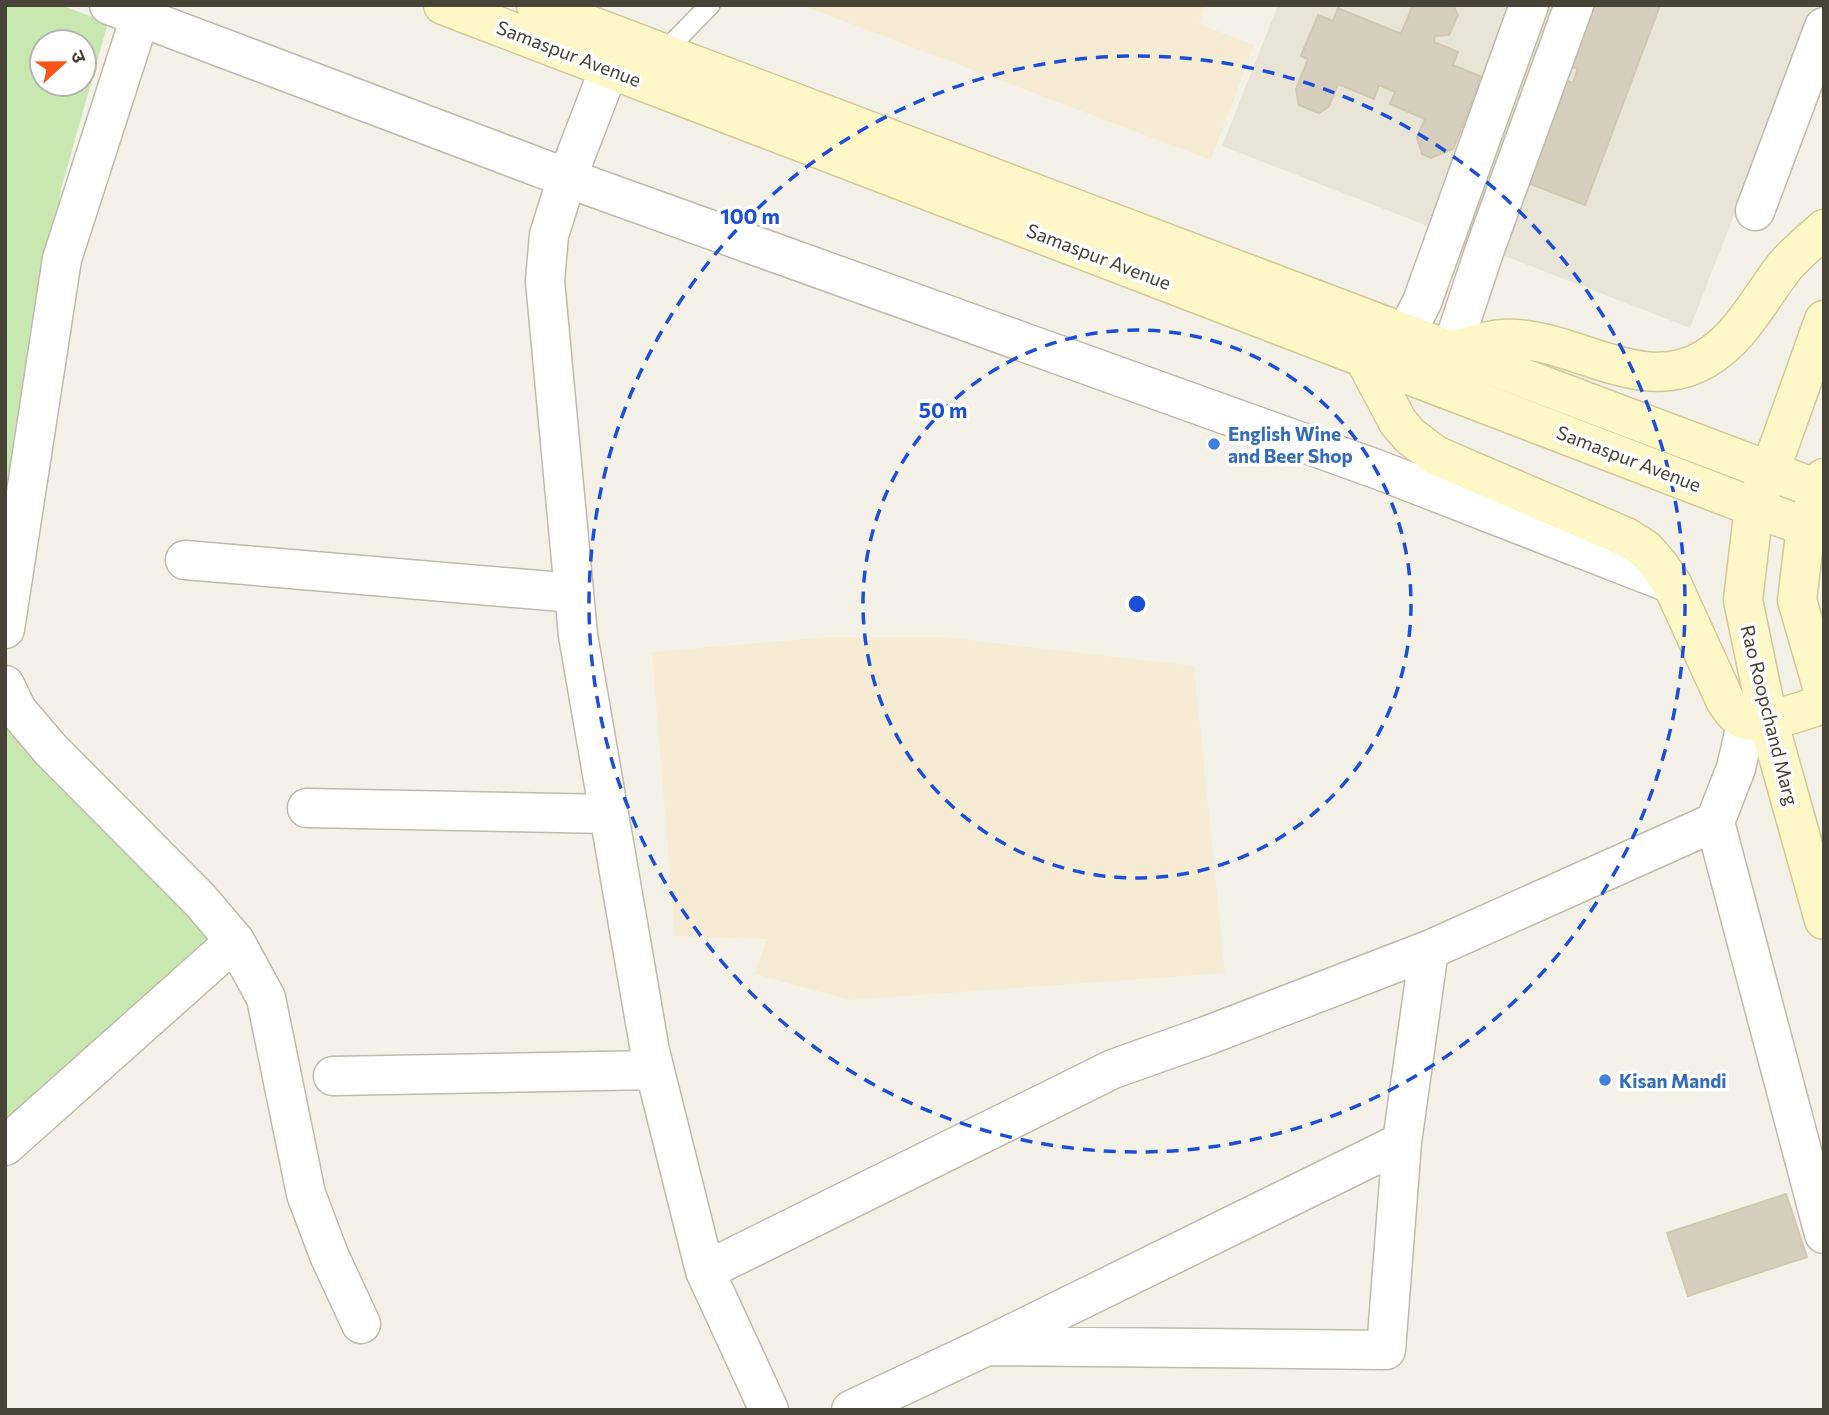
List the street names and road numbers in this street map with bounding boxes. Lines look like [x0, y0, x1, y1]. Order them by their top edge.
street label: Samaspur Avenue [494, 15, 644, 91]
street label: Samaspur Avenue [1024, 218, 1174, 294]
street label: Samaspur Avenue [1554, 420, 1704, 496]
street label: Rao Roopchand Marg [1736, 622, 1804, 808]

